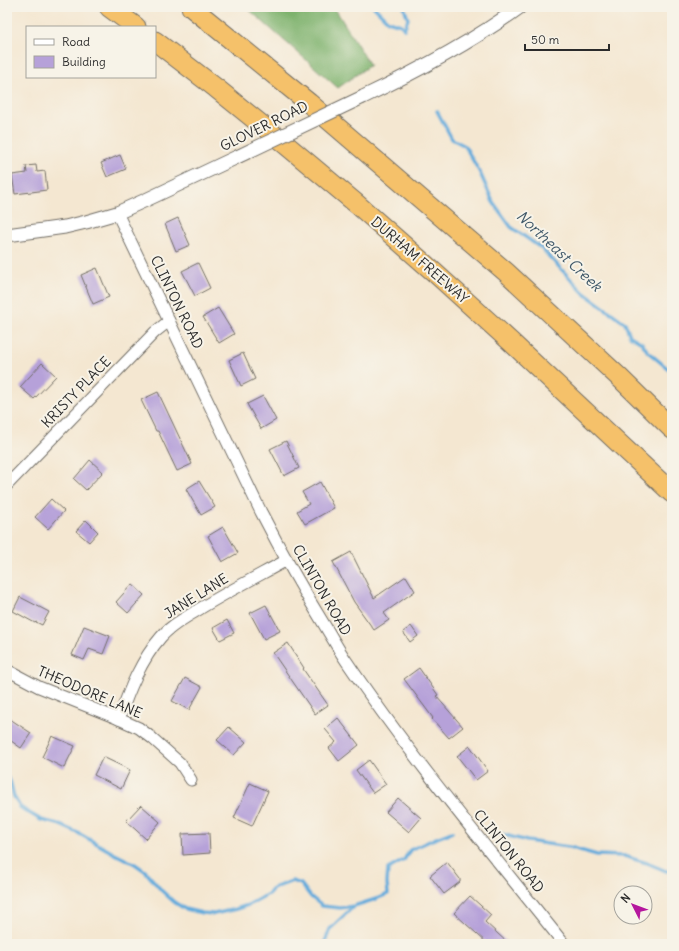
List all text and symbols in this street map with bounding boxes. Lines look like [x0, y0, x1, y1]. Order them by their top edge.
legend [26, 26, 156, 78]
scale bar [525, 26, 609, 52]
text: 50 m [531, 32, 560, 47]
text: Road [62, 34, 90, 49]
text: Building [62, 54, 106, 69]
street label: GLOVER ROAD [217, 97, 311, 155]
water label: Northeast Creek [513, 206, 607, 296]
street label: DURHAM FREEWAY [367, 213, 473, 308]
street label: CLINTON ROAD [147, 252, 207, 352]
street label: KRISTY PLACE [38, 353, 114, 431]
street label: CLINTON ROAD [289, 541, 355, 639]
street label: JANE LANE [161, 569, 231, 623]
street label: THEODORE LANE [35, 662, 145, 722]
street label: CLINTON ROAD [470, 806, 548, 896]
north arrow [613, 885, 653, 925]
text: N [618, 891, 633, 906]

